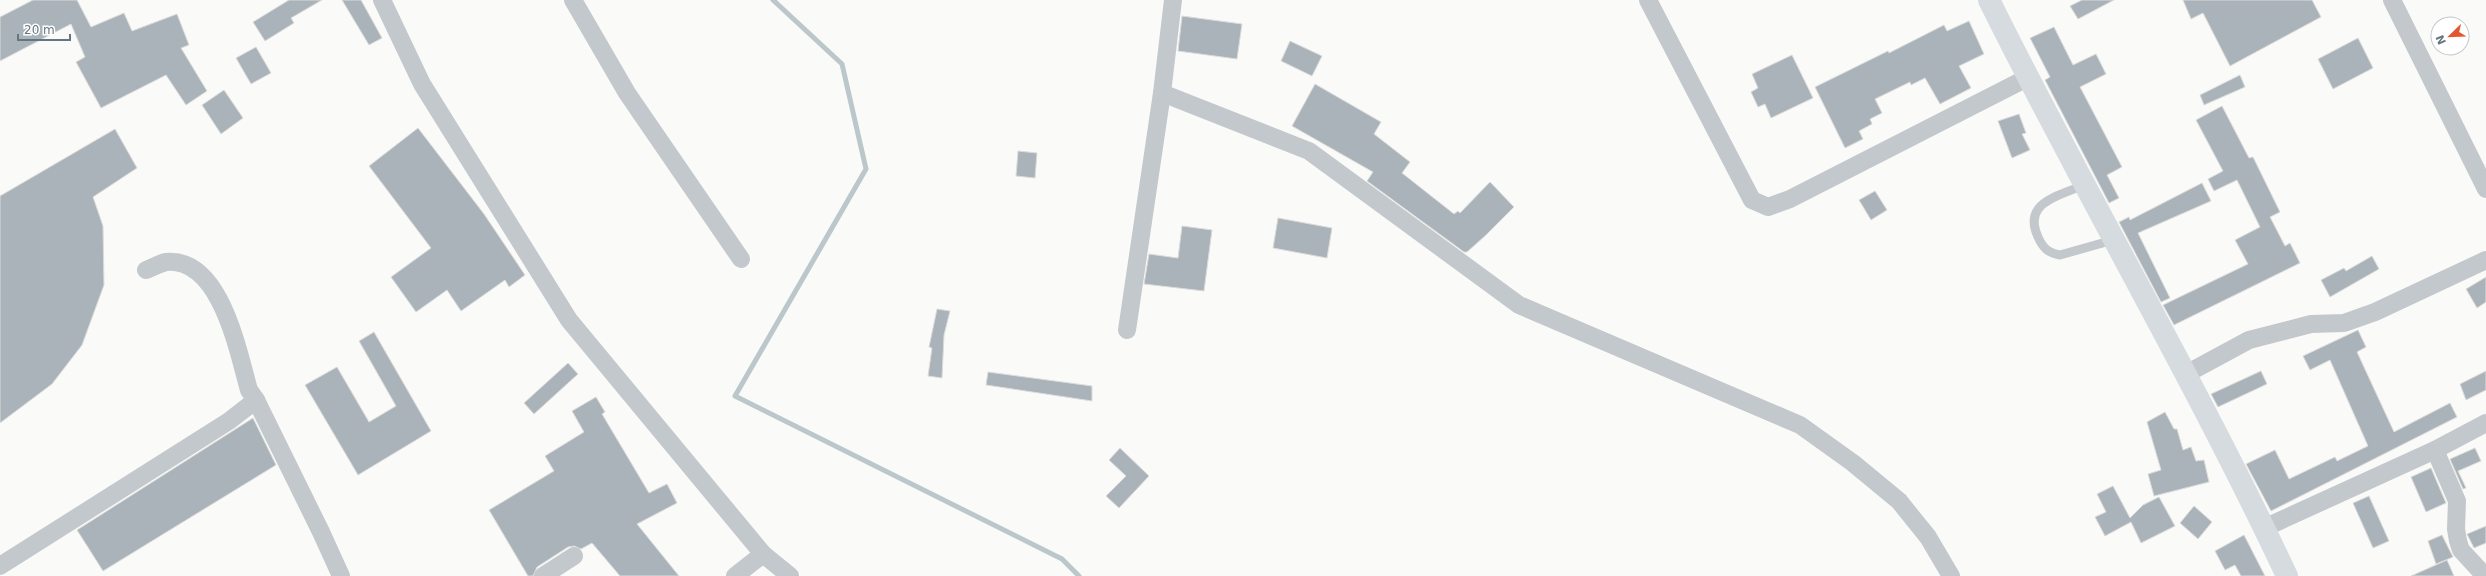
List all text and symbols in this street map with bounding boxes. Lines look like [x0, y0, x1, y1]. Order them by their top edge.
scale bar [18, 16, 70, 42]
north arrow [2430, 16, 2470, 56]
text: 20 m [24, 23, 55, 37]
text: N [2433, 33, 2449, 46]

